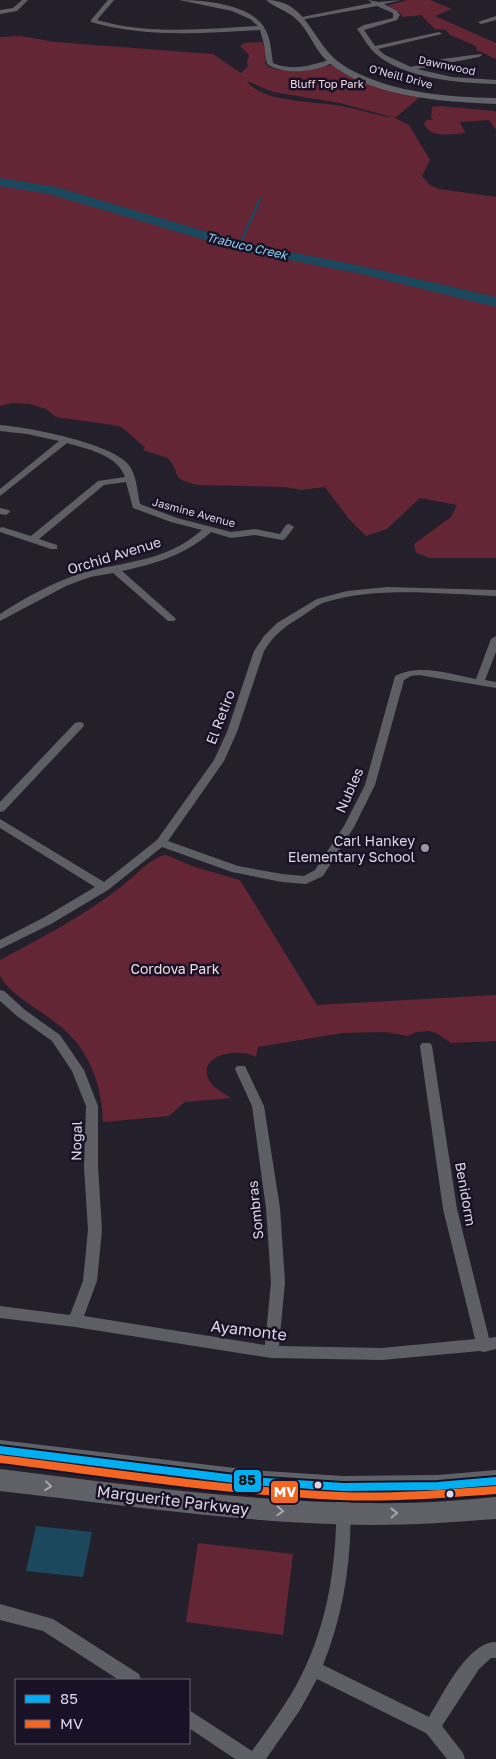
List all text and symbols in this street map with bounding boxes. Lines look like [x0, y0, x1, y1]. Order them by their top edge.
street label: Dawnwood [417, 53, 477, 77]
street label: O'Neill Drive [368, 61, 434, 91]
park label: Bluff Top Park [290, 77, 364, 90]
water label: Trabuco Creek [205, 229, 290, 263]
street label: Jasmine Avenue [151, 495, 237, 529]
street label: Orchid Avenue [65, 533, 163, 577]
street label: El Retiro [202, 687, 238, 747]
street label: Nubles [332, 765, 366, 815]
place label: Carl Hankey Elementary School [288, 832, 415, 865]
marker: Carl Hankey Elementary School [419, 842, 431, 854]
park label: Cordova Park [130, 960, 220, 977]
street label: Nogal [67, 1121, 85, 1161]
street label: Benidorm [452, 1161, 480, 1227]
street label: Sombras [243, 1180, 267, 1240]
street label: Ayamonte [210, 1315, 288, 1345]
line badge: 85 [233, 1469, 262, 1493]
text: 85 [238, 1471, 256, 1488]
one-way arrow [45, 1480, 53, 1491]
line badge: MV [270, 1480, 299, 1504]
unlabelled marker [313, 1480, 323, 1490]
street label: Marguerite Parkway [96, 1481, 250, 1519]
text: MV [274, 1483, 296, 1500]
unlabelled marker [445, 1489, 455, 1499]
one-way arrow [276, 1505, 284, 1516]
one-way arrow [390, 1508, 398, 1518]
legend [15, 1679, 190, 1744]
text: 85 [60, 1689, 78, 1707]
text: MV [60, 1714, 83, 1732]

